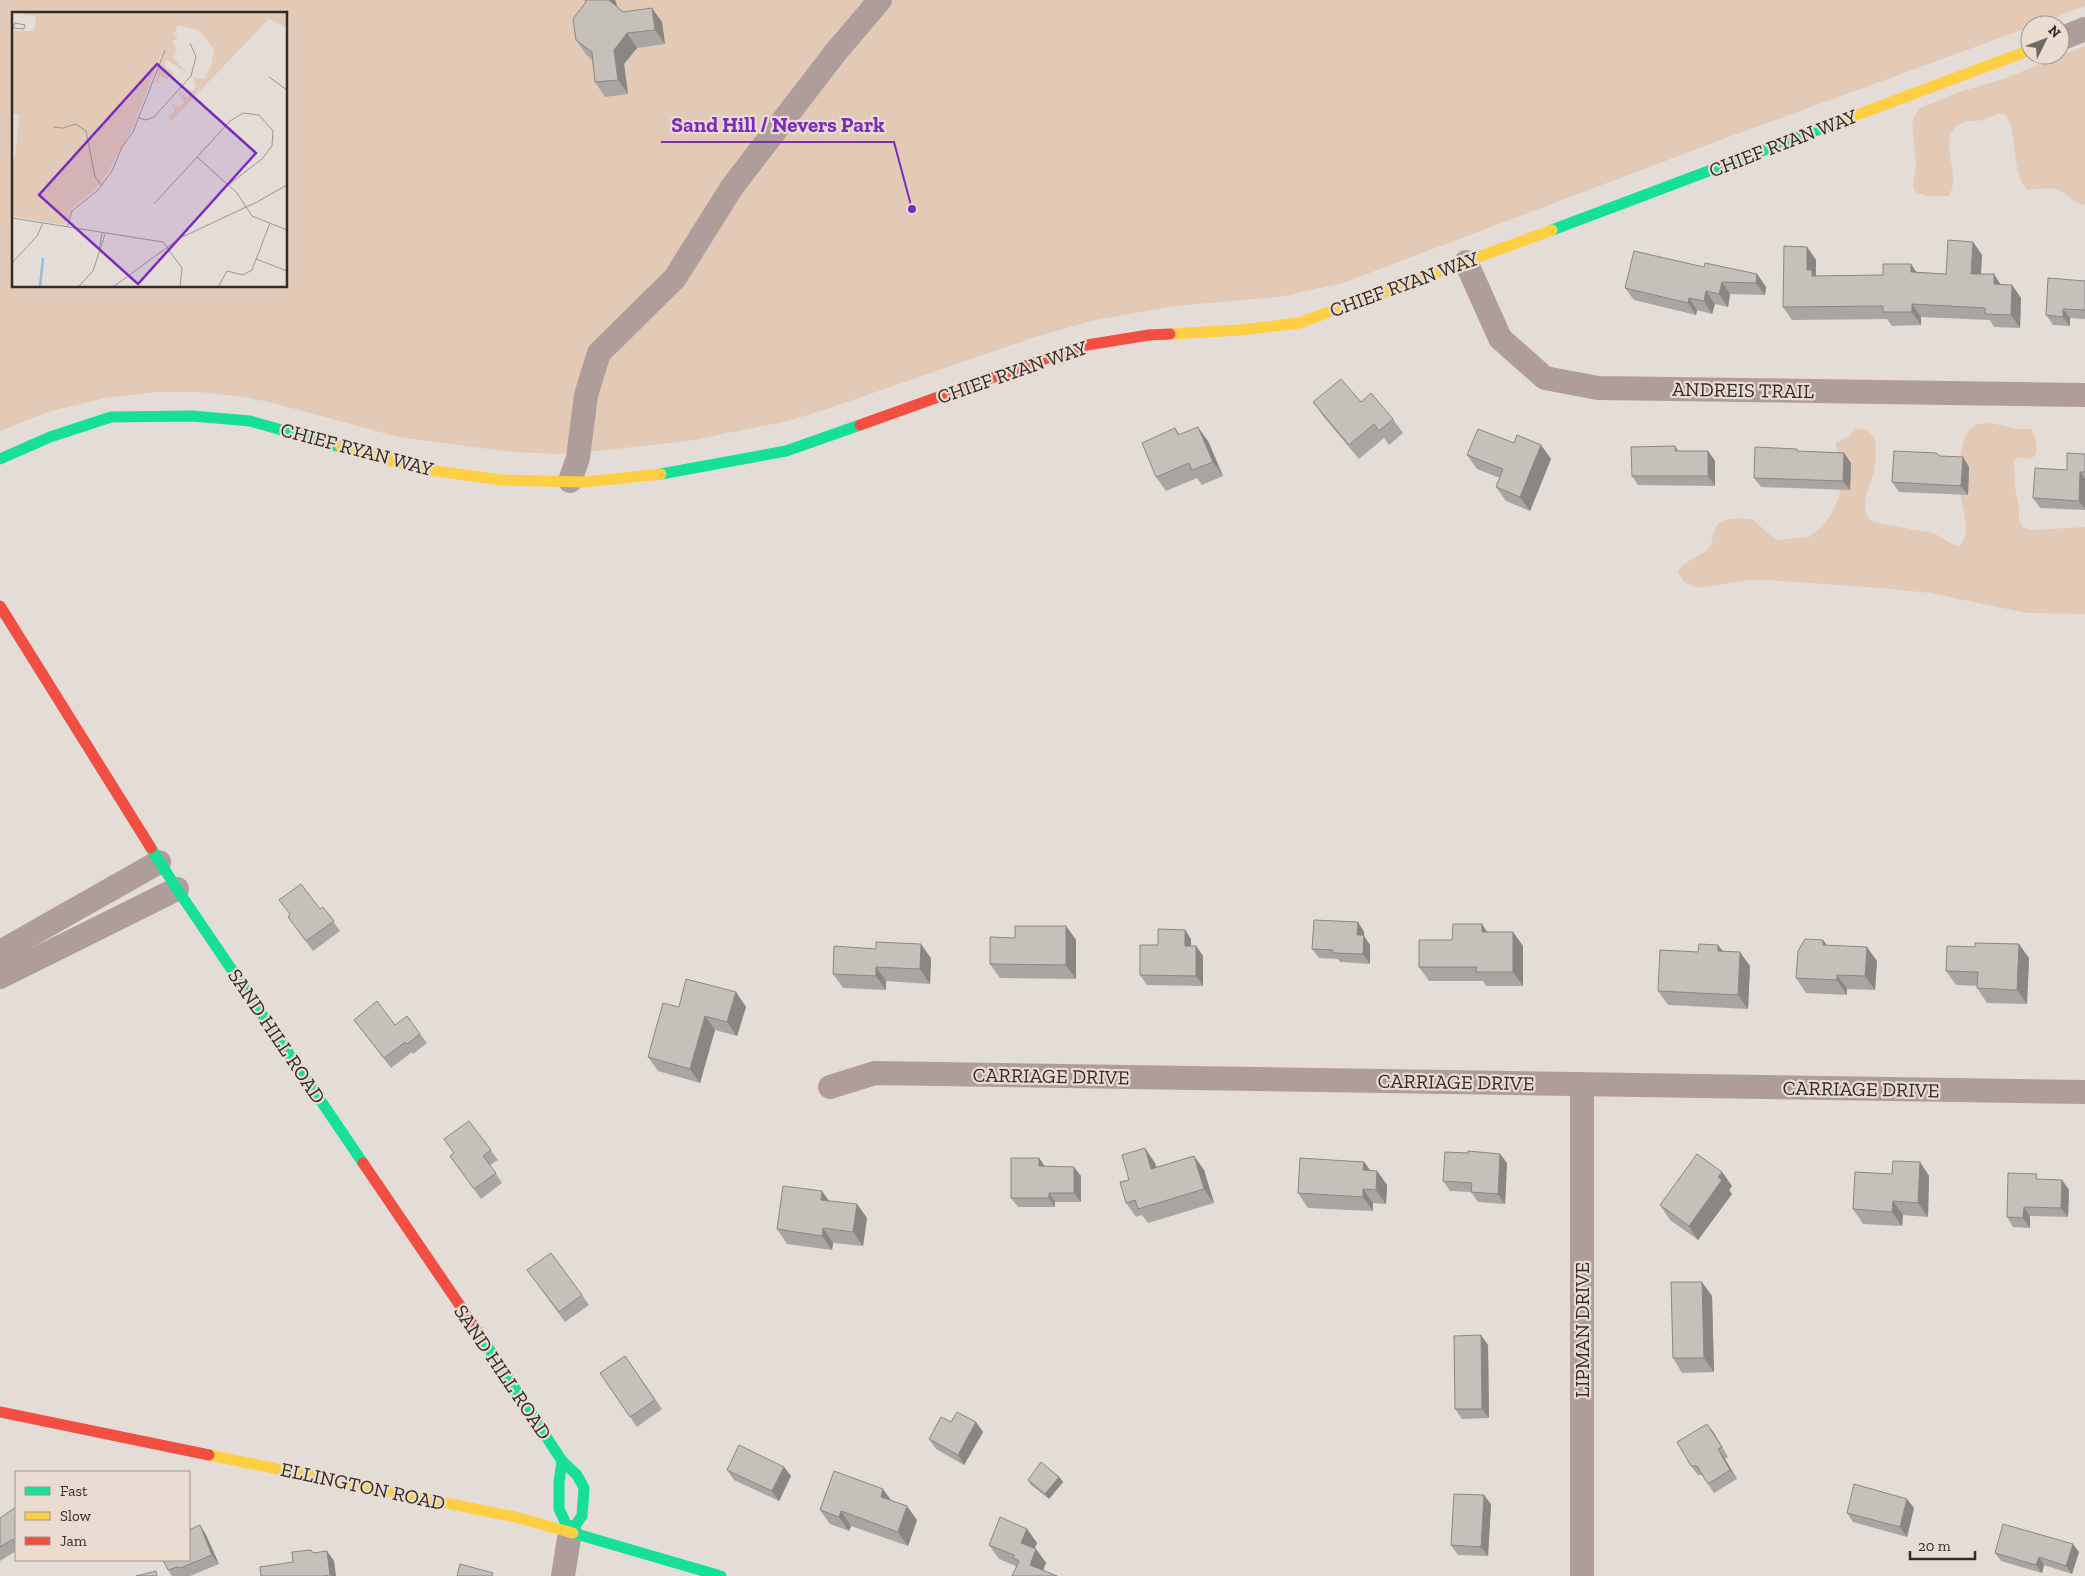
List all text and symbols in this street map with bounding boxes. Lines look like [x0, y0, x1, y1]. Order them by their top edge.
inset map [12, 12, 288, 288]
north arrow [2020, 15, 2070, 65]
text: N [2044, 22, 2064, 42]
street label: CHIEF RYAN WAY [1705, 103, 1861, 182]
callout: Sand Hill / Nevers Park [661, 106, 894, 142]
text: Sand Hill / Nevers Park [671, 112, 885, 137]
street label: CHIEF RYAN WAY [1326, 246, 1483, 322]
street label: CHIEF RYAN WAY [934, 335, 1091, 409]
street label: ANDREIS TRAIL [1672, 377, 1814, 403]
street label: CHIEF RYAN WAY [278, 417, 437, 481]
street label: SAND HILL ROAD [223, 964, 331, 1108]
street label: CARRIAGE DRIVE [972, 1063, 1130, 1089]
street label: CARRIAGE DRIVE [1377, 1069, 1535, 1095]
street label: CARRIAGE DRIVE [1782, 1076, 1940, 1102]
street label: LIPMAN DRIVE [1570, 1262, 1594, 1398]
street label: SAND HILL ROAD [449, 1300, 557, 1444]
street label: ELLINGTON ROAD [279, 1457, 447, 1515]
legend [15, 1471, 190, 1561]
text: Fast [60, 1482, 88, 1500]
text: Slow [60, 1507, 92, 1525]
scale bar [1910, 1528, 1975, 1560]
text: Jam [60, 1532, 87, 1550]
text: 20 m [1918, 1537, 1951, 1555]

